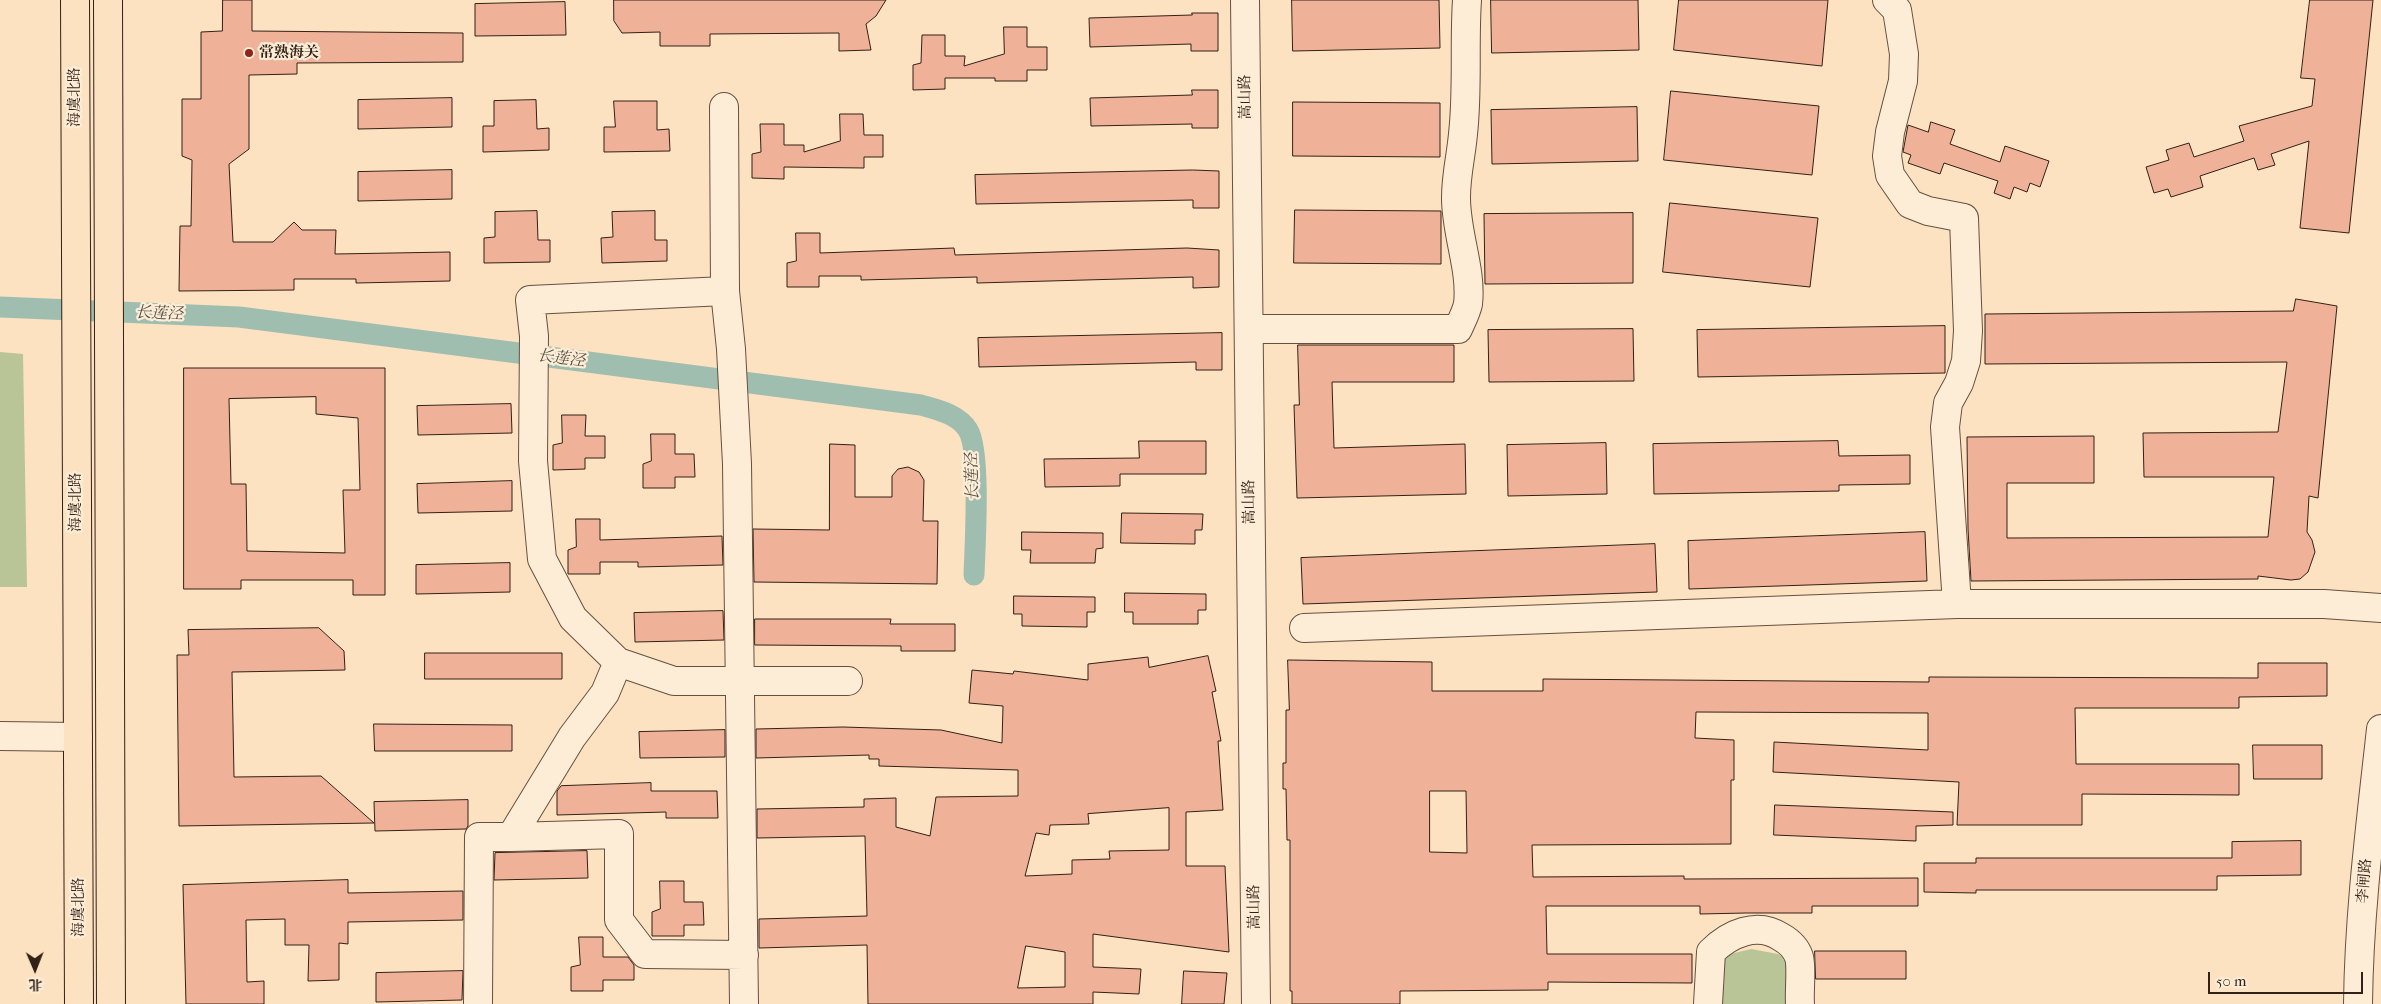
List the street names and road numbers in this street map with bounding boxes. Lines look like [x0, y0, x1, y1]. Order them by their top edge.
street label: 海虞北路 [66, 67, 84, 127]
street label: 嵩山路 [1237, 74, 1255, 120]
street label: 海虞北路 [67, 472, 85, 532]
street label: 嵩山路 [1241, 479, 1259, 525]
street label: 李闸路 [2354, 858, 2376, 904]
street label: 海虞北路 [70, 877, 88, 937]
street label: 嵩山路 [1246, 884, 1264, 930]

